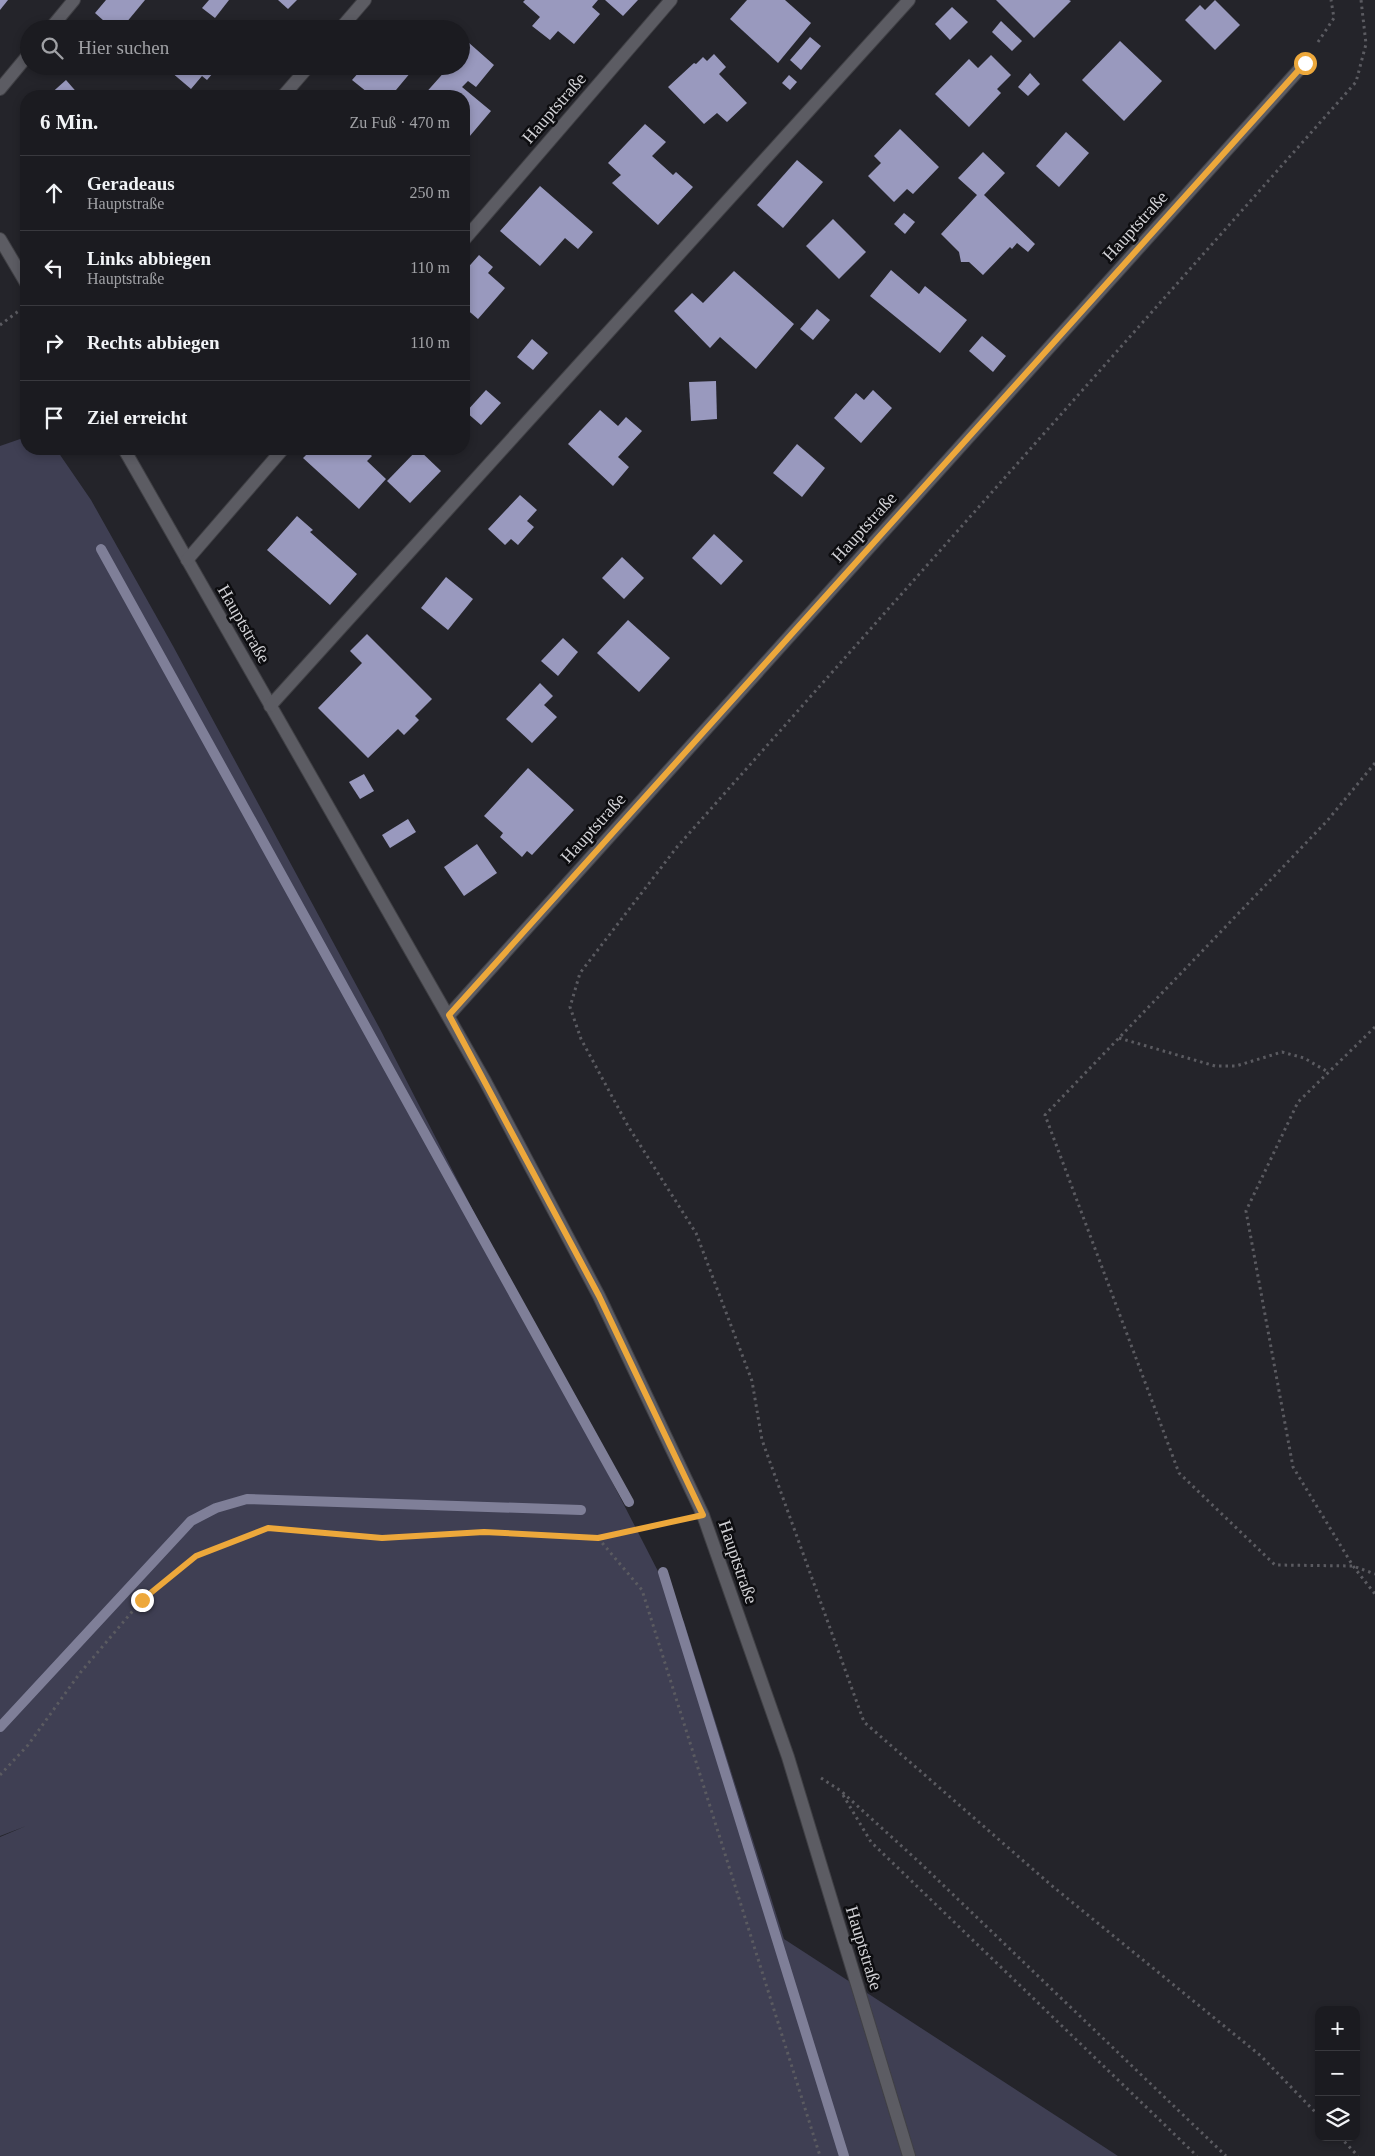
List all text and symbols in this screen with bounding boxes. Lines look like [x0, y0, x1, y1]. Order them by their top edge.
search box [20, 20, 470, 75]
icon: search [38, 34, 66, 62]
text: Hier suchen [78, 37, 169, 58]
route start [1294, 52, 1317, 75]
street label: Hauptstraße [518, 69, 590, 147]
text: 6 Min. [40, 110, 98, 134]
text: Zu Fuß · 470 m [350, 114, 450, 131]
text: Geradeaus [87, 173, 175, 194]
icon: ahead [40, 179, 68, 207]
text: 250 m [410, 184, 450, 201]
street label: Hauptstraße [1098, 187, 1172, 265]
text: Hauptstraße [87, 195, 164, 212]
text: Links abbiegen [87, 248, 211, 269]
icon: left [40, 254, 68, 282]
text: 110 m [410, 259, 450, 276]
text: Hauptstraße [87, 270, 164, 287]
icon: right [40, 329, 68, 357]
text: Rechts abbiegen [87, 332, 219, 353]
text: 110 m [410, 334, 450, 351]
icon: arrive [40, 404, 68, 432]
text: Ziel erreicht [87, 407, 187, 428]
street label: Hauptstraße [827, 488, 901, 566]
street label: Hauptstraße [214, 581, 274, 667]
street label: Hauptstraße [556, 789, 630, 867]
street label: Hauptstraße [714, 1518, 762, 1606]
route end [131, 1589, 154, 1612]
street label: Hauptstraße [842, 1903, 886, 1993]
map controls [1315, 2006, 1360, 2141]
button: + [1315, 2006, 1360, 2051]
button: − [1315, 2051, 1360, 2096]
button: layers [1315, 2096, 1360, 2141]

